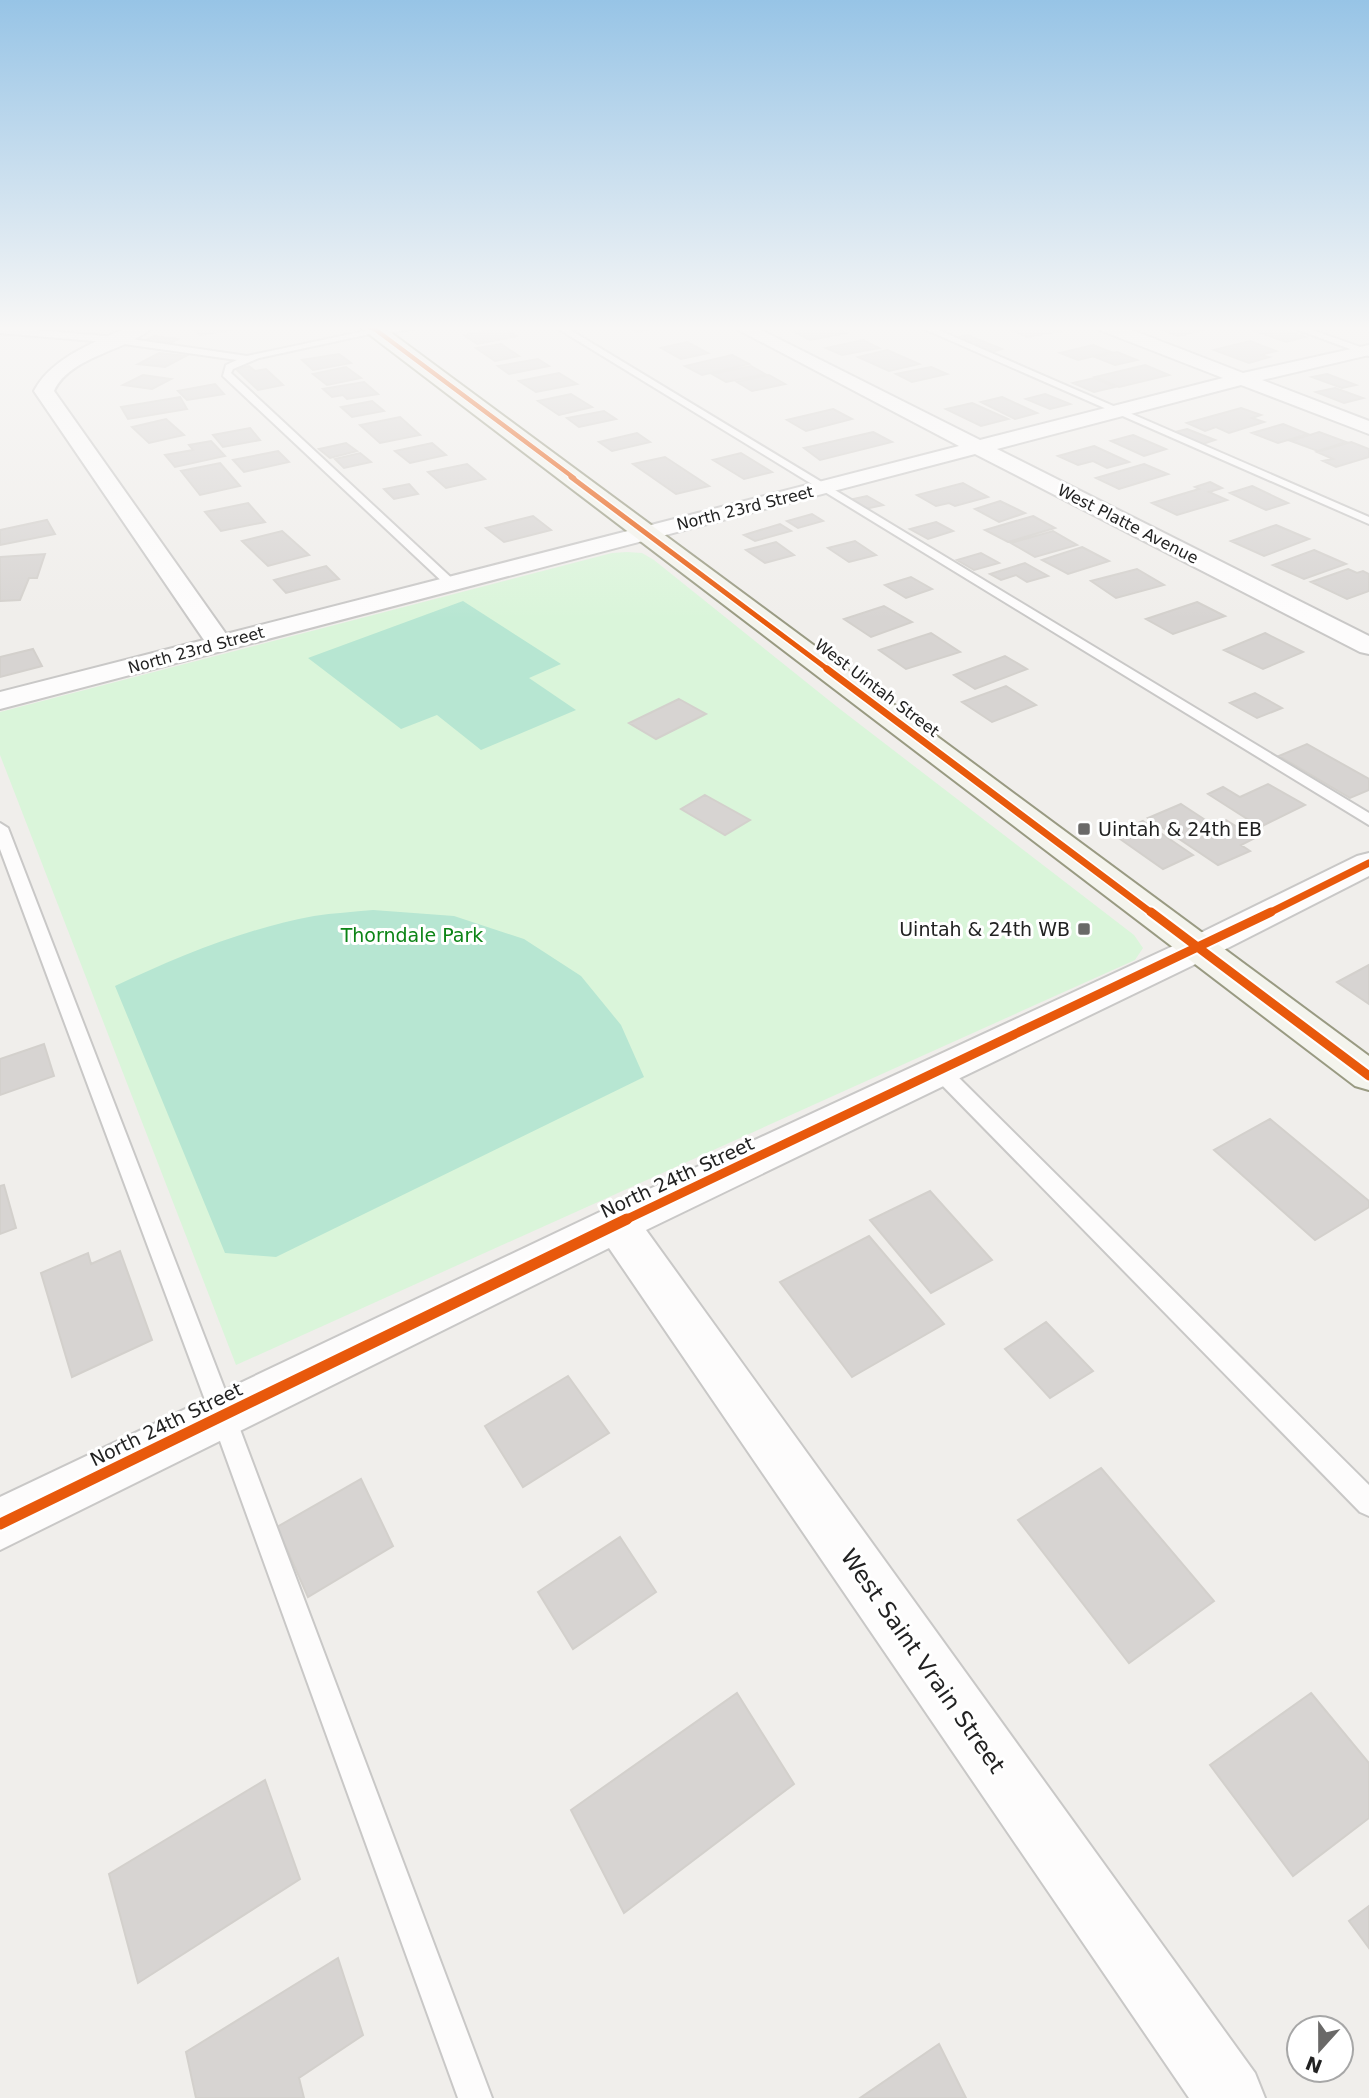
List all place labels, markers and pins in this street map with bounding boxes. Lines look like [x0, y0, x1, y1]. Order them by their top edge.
place label: Uintah & 24th EB [1098, 818, 1262, 840]
marker: Uintah & 24th EB [1076, 821, 1092, 837]
place label: Uintah & 24th WB [899, 918, 1070, 940]
marker: Uintah & 24th WB [1076, 921, 1092, 937]

